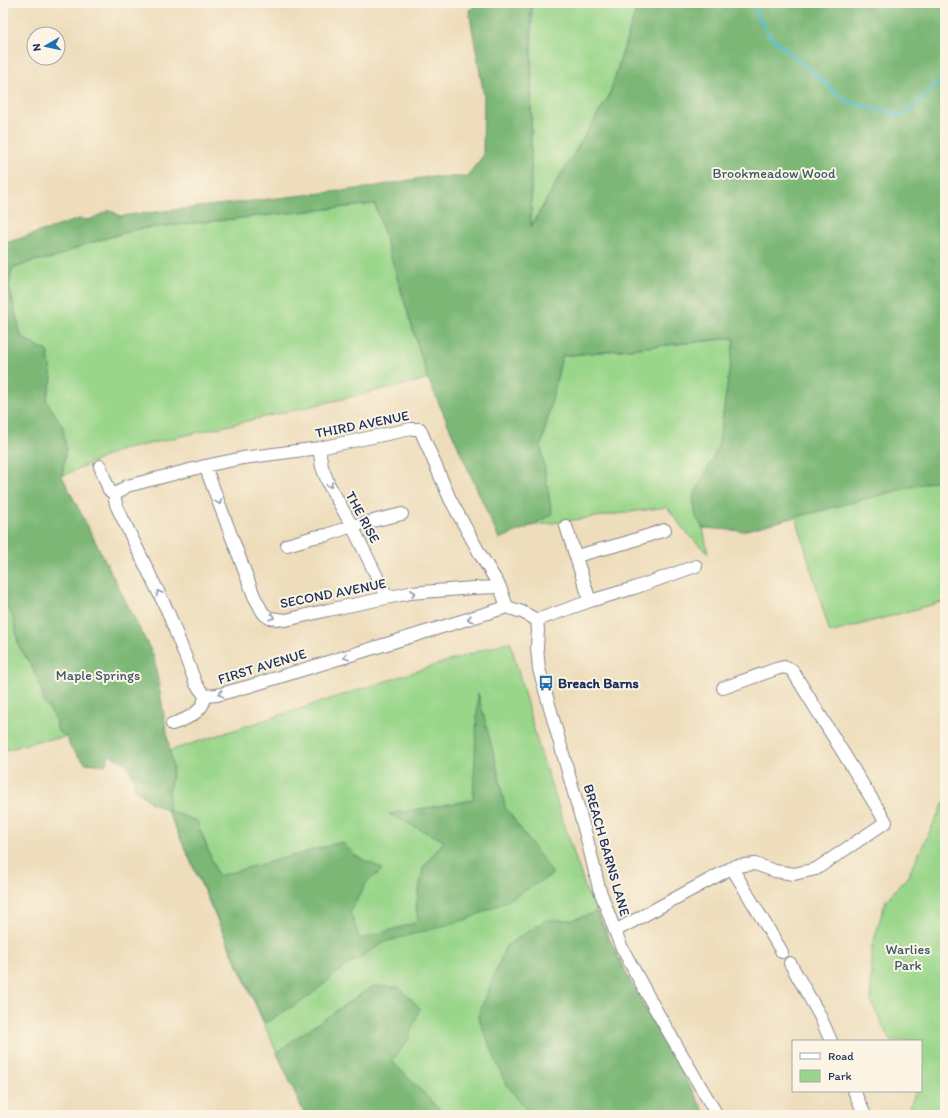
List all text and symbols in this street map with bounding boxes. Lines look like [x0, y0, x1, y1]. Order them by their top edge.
north arrow [26, 26, 66, 66]
text: N [30, 43, 44, 52]
park label: Brookmeadow Wood [712, 165, 836, 182]
street label: THIRD AVENUE [314, 407, 411, 442]
one-way arrow [325, 481, 333, 488]
street label: THE RISE [342, 488, 383, 546]
one-way arrow [214, 499, 222, 506]
street label: SECOND AVENUE [278, 575, 388, 612]
one-way arrow [410, 589, 416, 598]
one-way arrow [156, 590, 164, 597]
one-way arrow [269, 613, 276, 621]
one-way arrow [467, 614, 474, 623]
street label: FIRST AVENUE [216, 645, 309, 688]
one-way arrow [342, 652, 349, 661]
park label: Maple Springs [56, 667, 140, 684]
bus stop icon: Breach Barns [537, 674, 555, 692]
place label: Breach Barns [558, 675, 639, 692]
one-way arrow [218, 689, 225, 698]
street label: BREACH BARNS LANE [580, 782, 634, 918]
park label: Warlies Park [886, 941, 930, 974]
legend [792, 1040, 922, 1092]
text: Road [828, 1049, 854, 1063]
text: Park [828, 1069, 852, 1083]

